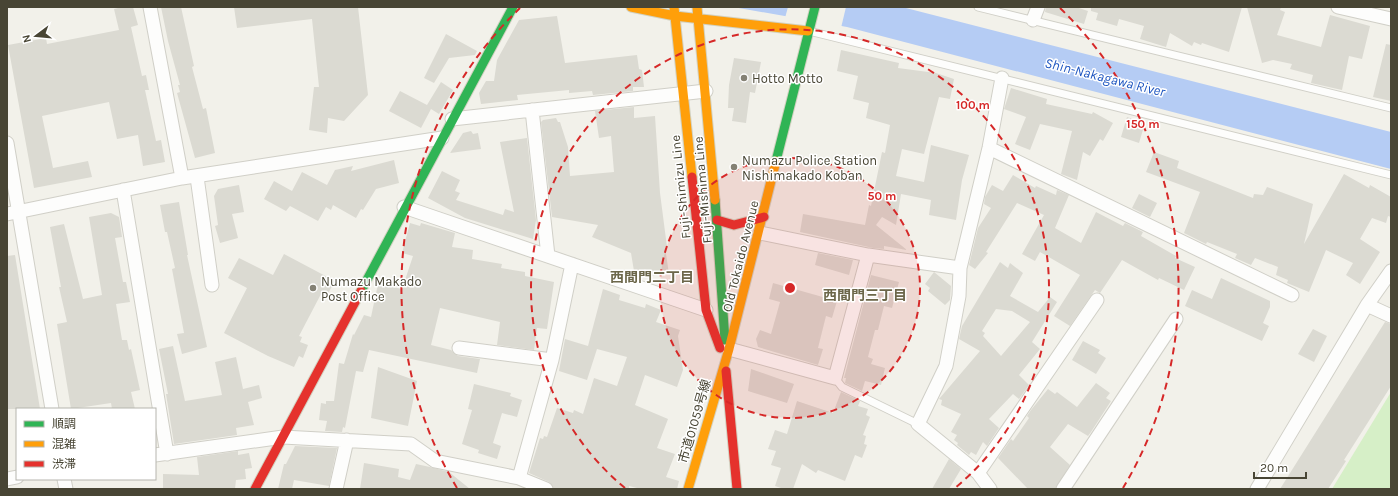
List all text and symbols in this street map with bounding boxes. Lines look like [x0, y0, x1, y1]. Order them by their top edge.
north arrow [16, 16, 56, 56]
text: N [20, 33, 34, 44]
water label: Shin-Nakagawa River [1043, 54, 1168, 101]
place label: Hotto Motto [752, 71, 823, 86]
marker: Hotto Motto [739, 73, 749, 83]
text: 100 m [956, 98, 990, 112]
text: 150 m [1126, 117, 1160, 131]
street label: Fuji-Shimizu Line [668, 134, 693, 239]
street label: Fuji-Mishima Line [690, 136, 715, 244]
place label: Numazu Police Station Nishimakado Koban [742, 153, 877, 183]
marker: Numazu Police Station Nishimakado Koban [729, 162, 739, 172]
text: 50 m [868, 189, 897, 203]
street label: Old Tokaido Avenue [719, 198, 762, 313]
district label: 西間門二丁目 [610, 269, 694, 286]
place label: Numazu Makado Post Office [321, 274, 422, 304]
centre of rings [783, 281, 797, 295]
marker: Numazu Makado Post Office [308, 283, 318, 293]
district label: 西間門三丁目 [823, 287, 907, 304]
street label: 市道01059号線 [675, 377, 714, 465]
legend [16, 408, 156, 480]
text: 順調 [52, 417, 76, 431]
text: 混雑 [52, 437, 76, 451]
scale bar [1254, 454, 1306, 480]
text: 渋滞 [52, 457, 76, 471]
text: 20 m [1260, 461, 1288, 475]

